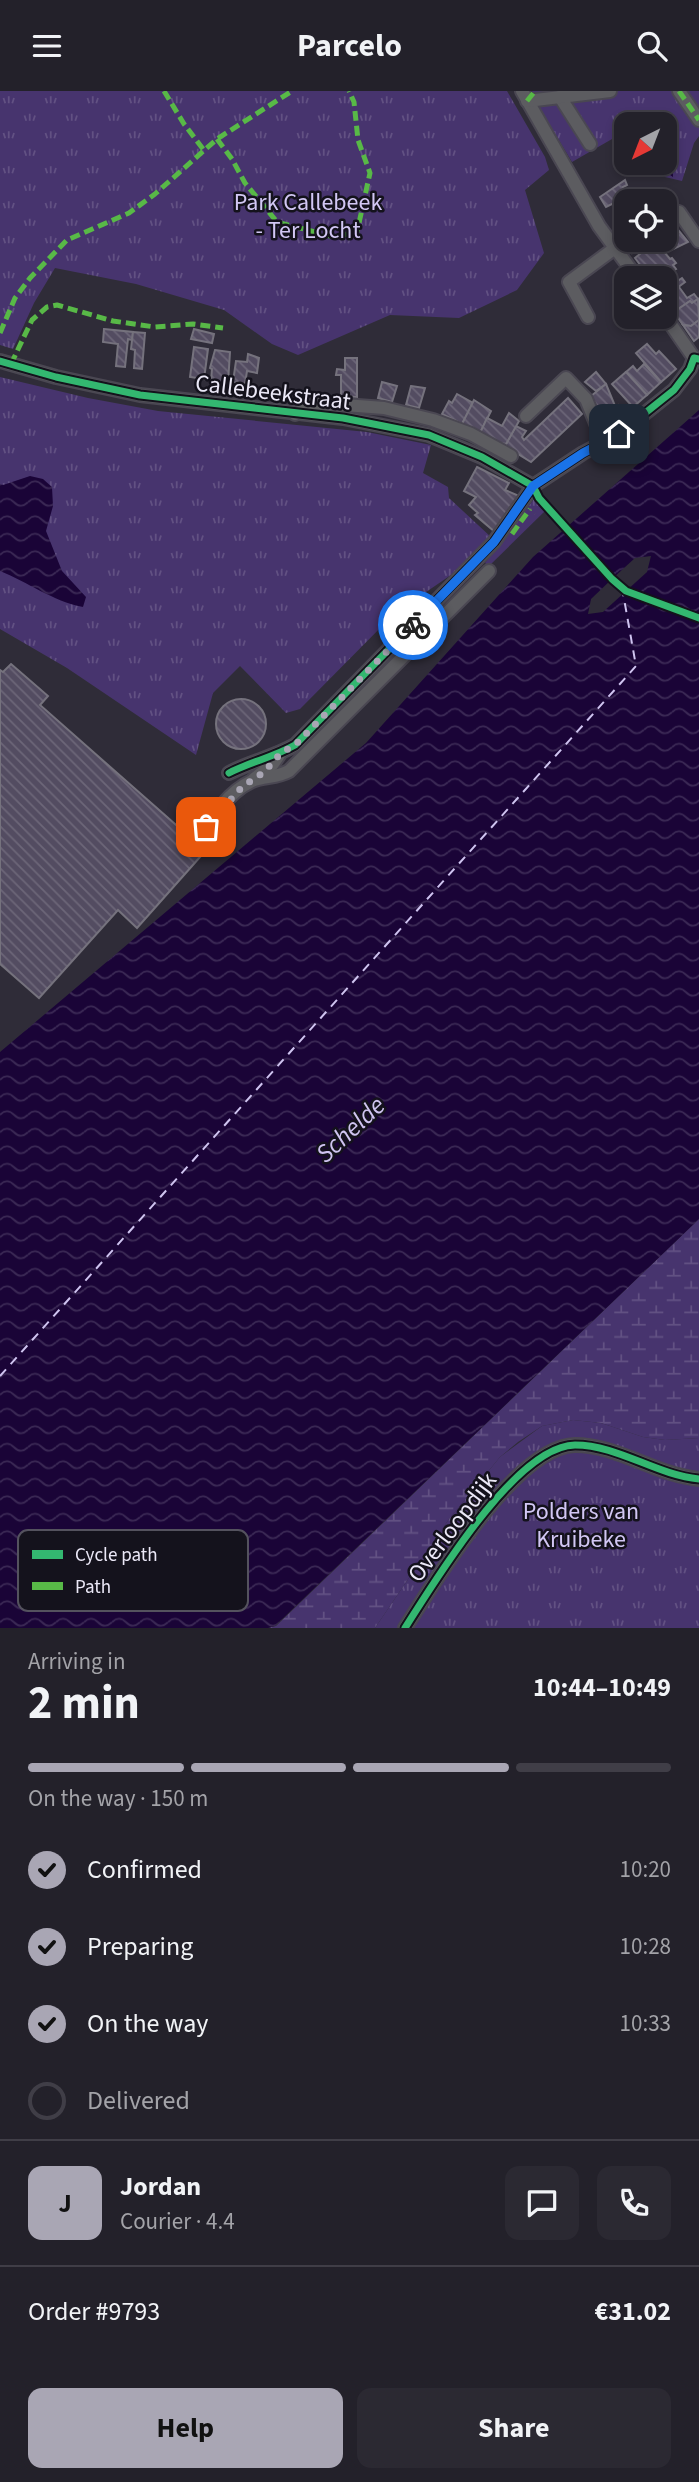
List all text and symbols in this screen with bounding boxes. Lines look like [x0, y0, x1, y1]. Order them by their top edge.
text: Parcelo [297, 23, 402, 69]
icon: menu [28, 27, 66, 65]
icon: search [633, 27, 671, 65]
north arrow [614, 112, 677, 175]
map controls [614, 112, 677, 329]
park label: Park Callebeek - Ter Locht [234, 185, 382, 248]
button: locate [614, 189, 677, 252]
button: layers [614, 266, 677, 329]
street label: Callebeekstraat [193, 366, 353, 419]
pin [589, 404, 649, 464]
icon: home [600, 415, 638, 453]
courier [378, 590, 448, 660]
icon: bike [394, 606, 432, 644]
pin [176, 797, 236, 857]
icon: bag [187, 808, 225, 846]
water label: Schelde [307, 1087, 393, 1171]
street label: Overloopdijk [399, 1465, 505, 1590]
park label: Polders van Kruibeke [523, 1494, 639, 1557]
legend [18, 1530, 248, 1611]
text: Cycle path [75, 1542, 157, 1569]
text: Path [75, 1574, 111, 1601]
text: Arriving in [28, 1645, 126, 1678]
text: 10:44–10:49 [533, 1669, 671, 1706]
text: 2 min [28, 1671, 140, 1736]
text: On the way · 150 m [28, 1782, 208, 1815]
icon: check [28, 1851, 66, 1889]
text: Confirmed [87, 1851, 202, 1888]
text: 10:20 [620, 1853, 671, 1886]
icon: check [28, 1928, 66, 1966]
text: Preparing [87, 1928, 193, 1965]
text: 10:28 [620, 1930, 671, 1963]
icon: check [28, 2005, 66, 2043]
text: On the way [87, 2005, 208, 2042]
text: 10:33 [620, 2007, 671, 2040]
text: Delivered [87, 2082, 190, 2119]
button: chat [505, 2166, 579, 2240]
button: phone [597, 2166, 671, 2240]
text: Jordan [120, 2168, 201, 2205]
text: J [58, 2185, 72, 2222]
text: Courier · 4.4 [120, 2205, 235, 2238]
text: Order #9793 [28, 2293, 160, 2330]
text: €31.02 [595, 2293, 671, 2330]
button: Help [28, 2388, 343, 2468]
button: Share [357, 2388, 671, 2468]

